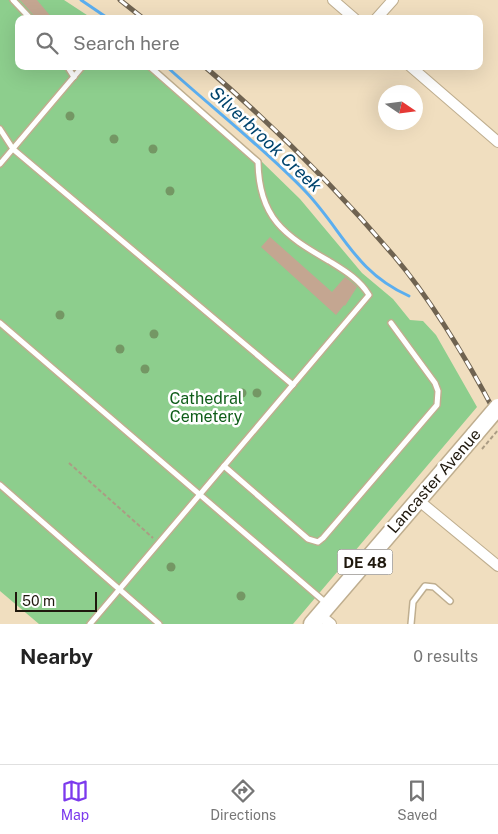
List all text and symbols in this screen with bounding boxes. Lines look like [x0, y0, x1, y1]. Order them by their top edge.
search box [15, 15, 483, 70]
icon: search [33, 29, 61, 57]
text: Search here [73, 32, 180, 54]
water label: Silverbrook Creek [206, 82, 326, 196]
north arrow [378, 85, 423, 130]
park label: Cathedral Cemetery [169, 389, 243, 426]
street label: Lancaster Avenue [383, 425, 485, 537]
road number: DE 48 [338, 550, 392, 574]
scale bar [15, 589, 98, 612]
text: 50 m [22, 593, 55, 609]
text: Nearby [20, 644, 93, 669]
text: 0 results [413, 647, 478, 666]
tab: Map [61, 777, 89, 823]
tab: Directions [210, 777, 276, 823]
tab: Saved [397, 777, 437, 823]

